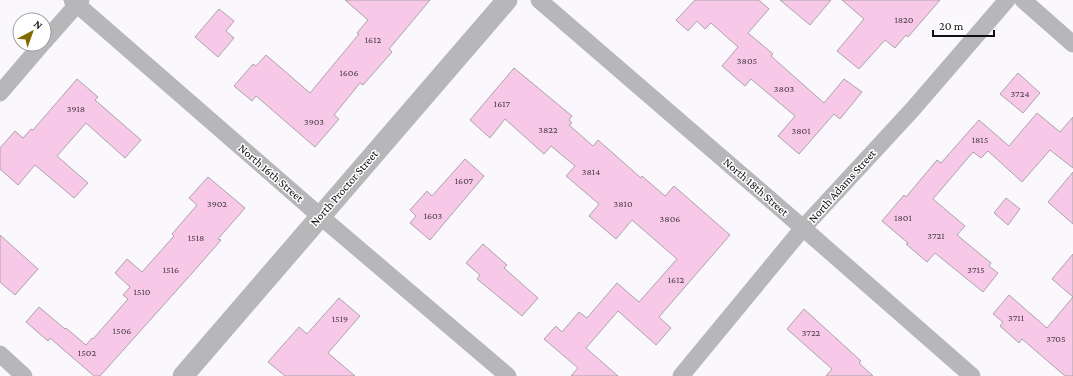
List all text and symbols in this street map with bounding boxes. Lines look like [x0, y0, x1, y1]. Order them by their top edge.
north arrow [12, 12, 52, 52]
scale bar [933, 12, 994, 38]
house number: 1820 [894, 14, 914, 25]
text: N [32, 17, 46, 32]
text: 20 m [939, 19, 964, 33]
house number: 1612 [365, 34, 381, 45]
house number: 3805 [737, 55, 758, 66]
house number: 1606 [339, 67, 359, 78]
house number: 3803 [774, 83, 794, 94]
house number: 3724 [1010, 88, 1030, 99]
house number: 1617 [494, 98, 511, 109]
house number: 3918 [67, 103, 85, 114]
house number: 3903 [304, 116, 324, 127]
house number: 3822 [538, 124, 558, 135]
house number: 3801 [791, 125, 811, 136]
house number: 1815 [972, 134, 989, 145]
street label: North 16th Street [236, 141, 307, 206]
street label: North Proctor Street [307, 146, 381, 229]
street label: North Adams Street [805, 146, 879, 226]
street label: North 18th Street [721, 155, 792, 220]
house number: 3814 [582, 166, 600, 177]
house number: 1607 [455, 175, 474, 186]
house number: 3902 [207, 198, 227, 209]
house number: 3810 [613, 198, 633, 209]
house number: 1603 [424, 210, 443, 221]
house number: 1801 [894, 212, 912, 223]
house number: 3806 [660, 213, 680, 224]
house number: 3721 [927, 230, 945, 241]
house number: 1518 [188, 232, 204, 243]
house number: 1516 [163, 264, 179, 275]
house number: 3715 [967, 264, 985, 275]
house number: 1612 [668, 274, 684, 285]
house number: 1510 [134, 286, 151, 297]
house number: 3711 [1008, 312, 1024, 323]
house number: 1519 [332, 313, 348, 324]
house number: 1506 [113, 325, 131, 336]
house number: 3722 [802, 327, 821, 338]
house number: 3705 [1046, 333, 1066, 344]
house number: 1502 [78, 347, 96, 358]

